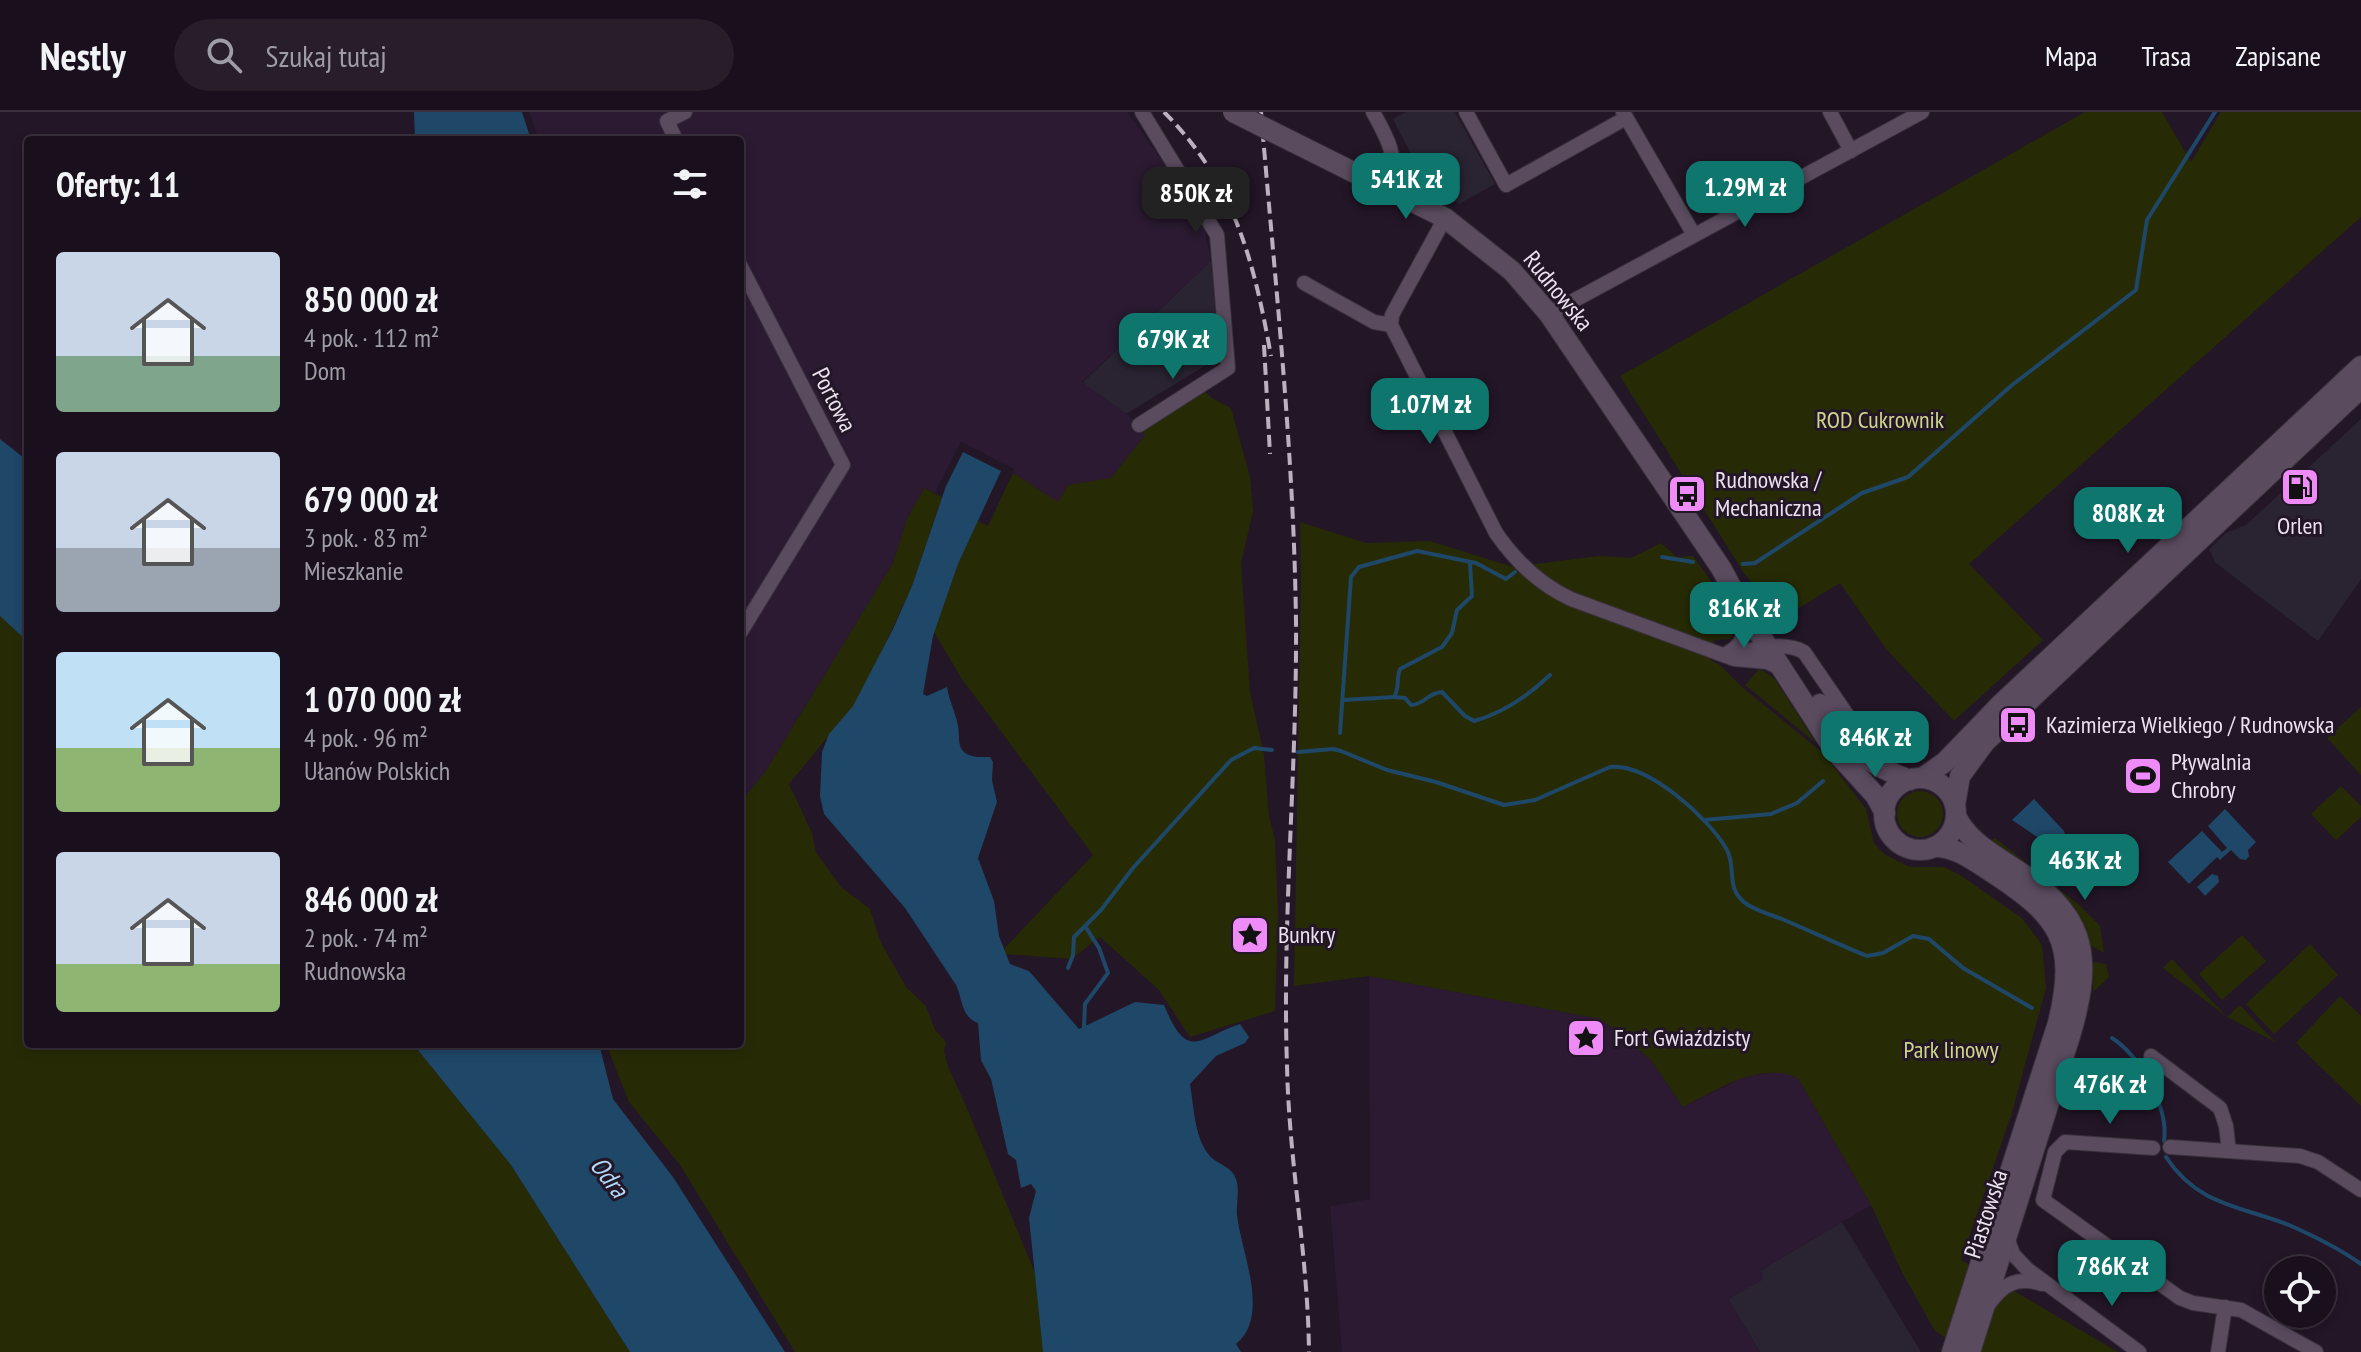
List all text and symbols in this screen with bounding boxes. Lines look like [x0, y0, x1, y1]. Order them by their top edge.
search box [174, 19, 734, 91]
text: Nestly [40, 31, 126, 80]
icon: search [202, 33, 246, 77]
text: Szukaj tutaj [266, 36, 387, 75]
text: Mapa [2045, 37, 2097, 74]
text: Trasa [2141, 37, 2191, 74]
text: Zapisane [2235, 37, 2321, 74]
pin: 541K zł [1332, 153, 1480, 221]
pin: 1.29M zł [1662, 161, 1828, 229]
text: Oferty: 11 [56, 162, 180, 206]
icon: filters [668, 162, 712, 206]
text: 541K zł [1370, 162, 1442, 195]
pin: 850K zł [1122, 167, 1270, 235]
text: 1.29M zł [1704, 170, 1786, 203]
text: 850K zł [1160, 176, 1232, 209]
street label: Rudnowska [1517, 244, 1600, 337]
text: 850 000 zł [304, 277, 437, 321]
icon: home [120, 284, 216, 380]
pin: 679K zł [1099, 313, 1247, 381]
text: 4 pok. · 112 m² [304, 321, 439, 354]
text: 679K zł [1137, 322, 1209, 355]
text: Dom [304, 354, 346, 387]
street label: Portowa [805, 362, 864, 437]
pin: 1.07M zł [1347, 378, 1513, 446]
text: 1.07M zł [1389, 387, 1471, 420]
park label: ROD Cukrownik [1816, 404, 1945, 435]
place label: Rudnowska / Mechaniczna [1715, 464, 1822, 523]
fuel station icon: Orlen [2279, 466, 2321, 508]
bus stop icon: Rudnowska / Mechaniczna [1666, 473, 1708, 515]
text: 679 000 zł [304, 477, 437, 521]
icon: home [120, 484, 216, 580]
pin: 808K zł [2054, 487, 2202, 555]
text: 808K zł [2092, 496, 2164, 529]
place label: Orlen [2277, 510, 2323, 541]
text: 3 pok. · 83 m² [304, 521, 428, 554]
text: Mieszkanie [304, 554, 403, 587]
pin: 816K zł [1670, 582, 1818, 650]
text: 816K zł [1708, 591, 1780, 624]
text: 1 070 000 zł [304, 677, 461, 721]
icon: home [120, 684, 216, 780]
bus stop icon: Kazimierza Wielkiego / Rudnowska [1997, 704, 2039, 746]
place label: Kazimierza Wielkiego / Rudnowska [2046, 709, 2334, 740]
pin: 846K zł [1801, 711, 1949, 779]
text: 846K zł [1839, 720, 1911, 753]
text: 4 pok. · 96 m² [304, 721, 428, 754]
place label: Pływalnia Chrobry [2171, 746, 2251, 805]
text: Ułanów Polskich [304, 754, 450, 787]
sports icon: Pływalnia Chrobry [2122, 755, 2164, 797]
pin: 463K zł [2011, 834, 2159, 902]
text: 463K zł [2049, 843, 2121, 876]
text: 846 000 zł [304, 877, 437, 921]
icon: home [120, 884, 216, 980]
place icon: Bunkry [1229, 914, 1271, 956]
place label: Bunkry [1278, 919, 1335, 950]
text: 2 pok. · 74 m² [304, 921, 428, 954]
text: Rudnowska [304, 954, 406, 987]
place icon: Fort Gwiaździsty [1565, 1017, 1607, 1059]
place label: Fort Gwiaździsty [1614, 1022, 1750, 1053]
park label: Park linowy [1903, 1034, 1999, 1065]
pin: 476K zł [2036, 1058, 2184, 1126]
text: 476K zł [2074, 1067, 2146, 1100]
water label: Odra [583, 1150, 637, 1205]
street label: Piastowska [1957, 1166, 2014, 1262]
pin: 786K zł [2038, 1240, 2186, 1308]
text: 786K zł [2076, 1249, 2148, 1282]
map controls [2264, 1256, 2336, 1328]
button: locate [2264, 1256, 2336, 1328]

